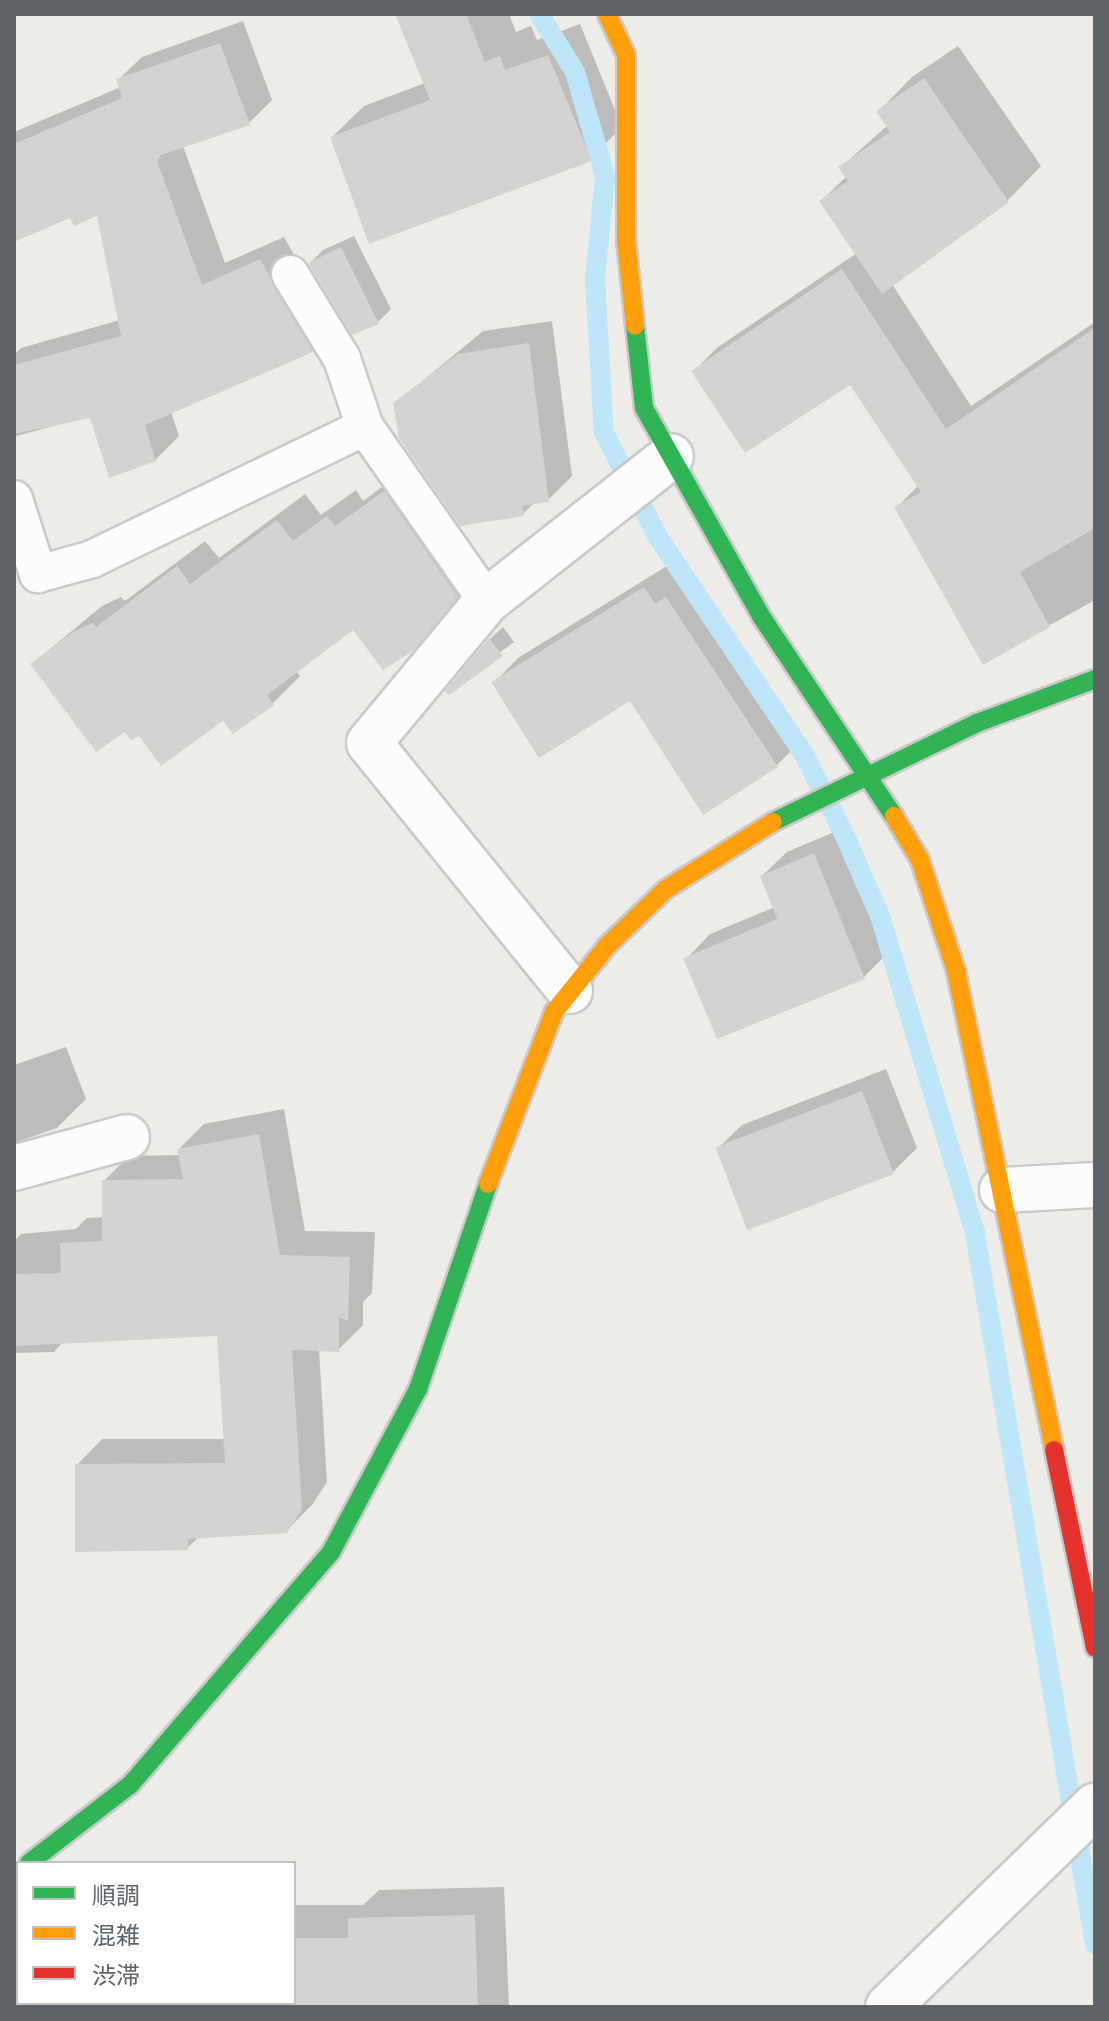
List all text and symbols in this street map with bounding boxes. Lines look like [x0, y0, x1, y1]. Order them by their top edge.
legend [16, 1861, 296, 2005]
text: 順調 [92, 1880, 140, 1909]
text: 混雑 [92, 1920, 140, 1949]
text: 渋滞 [92, 1960, 140, 1989]

